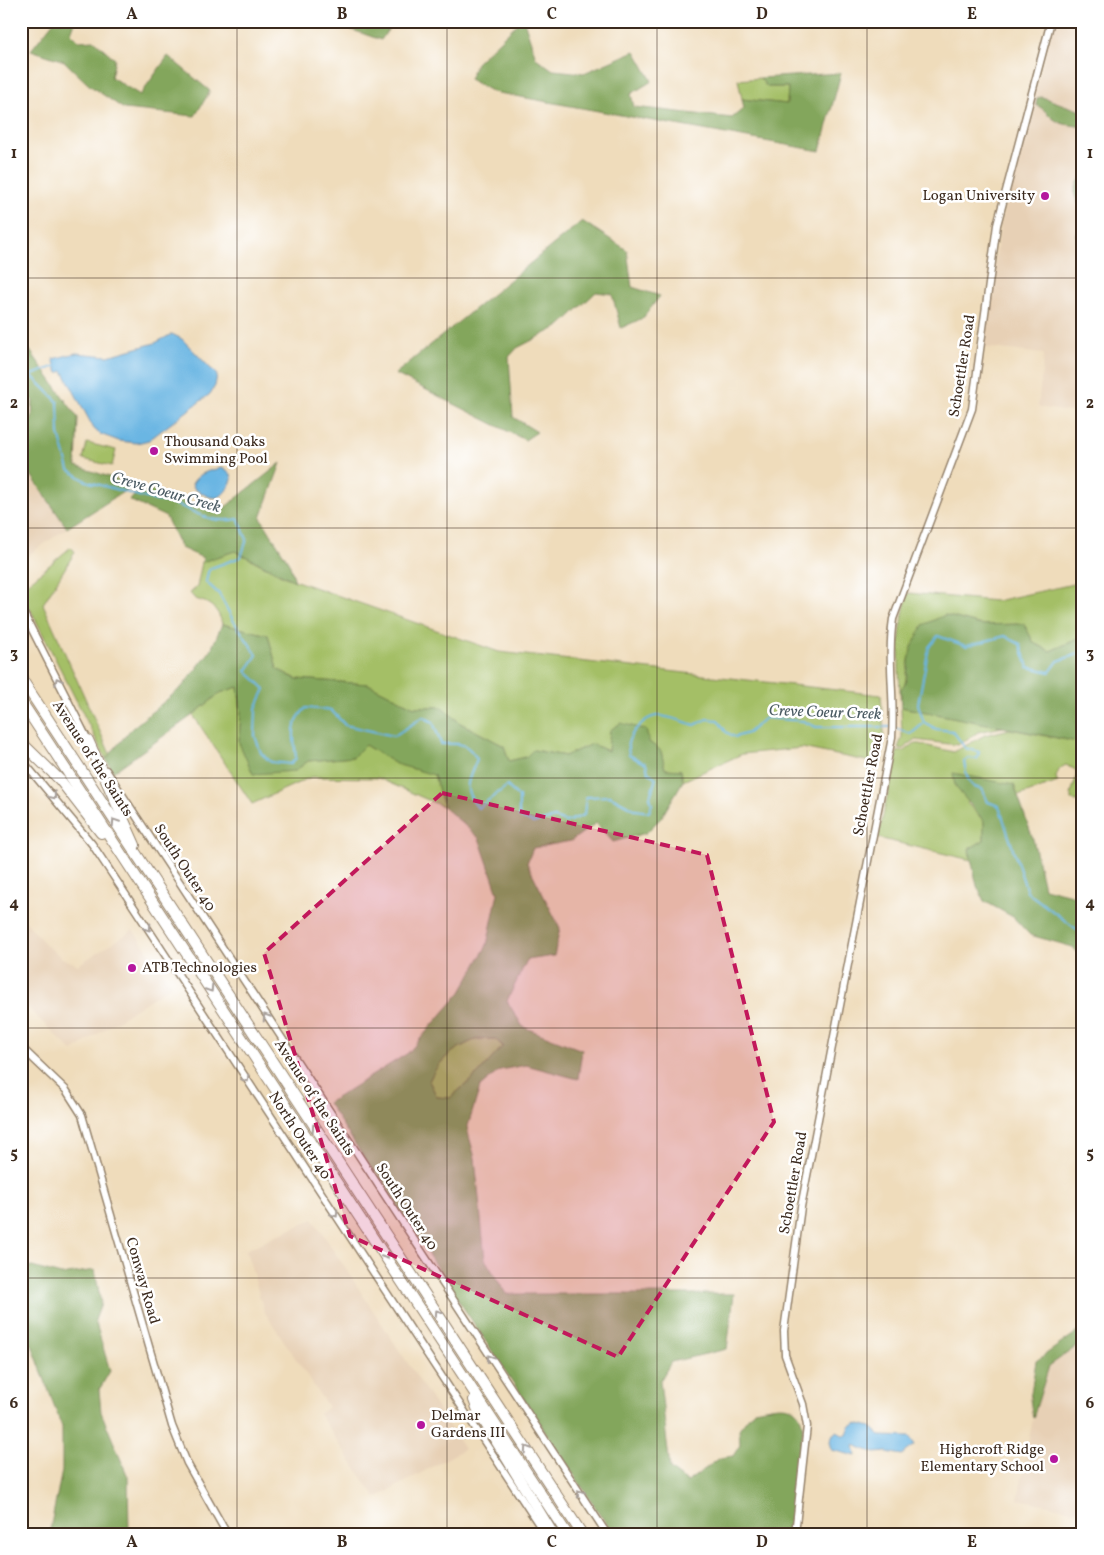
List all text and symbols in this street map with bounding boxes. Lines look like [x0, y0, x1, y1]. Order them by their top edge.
text: A [126, 4, 138, 26]
text: B [337, 4, 348, 26]
text: C [547, 4, 557, 26]
text: D [756, 4, 768, 26]
text: E [967, 4, 977, 26]
text: 1 [11, 143, 17, 165]
text: 1 [1087, 143, 1093, 165]
place label: Logan University [922, 186, 1035, 207]
marker: Logan University [1039, 190, 1051, 202]
street label: Schoettler Road [945, 313, 981, 419]
text: 2 [10, 393, 18, 415]
text: 2 [1086, 393, 1094, 415]
place label: Thousand Oaks Swimming Pool [164, 432, 268, 470]
marker: Thousand Oaks Swimming Pool [148, 445, 160, 457]
water label: Creve Coeur Creek [109, 467, 224, 519]
text: 3 [10, 643, 18, 665]
text: 3 [1086, 643, 1094, 665]
one-way arrow [54, 677, 64, 686]
street label: Avenue of the Saints [46, 697, 138, 821]
water label: Creve Coeur Creek [768, 700, 882, 726]
street label: Schoettler Road [849, 732, 889, 838]
one-way arrow [47, 791, 56, 800]
one-way arrow [112, 818, 121, 827]
street label: South Outer 40 [148, 820, 220, 916]
text: 4 [9, 893, 19, 915]
text: 4 [1085, 893, 1095, 915]
one-way arrow [142, 922, 151, 932]
place label: ATB Technologies [142, 958, 257, 979]
marker: ATB Technologies [126, 962, 138, 974]
one-way arrow [204, 983, 213, 992]
one-way arrow [263, 1013, 273, 1022]
street label: Avenue of the Saints [268, 1036, 360, 1160]
one-way arrow [240, 1073, 249, 1082]
street label: North Outer 40 [263, 1088, 335, 1184]
one-way arrow [312, 1123, 321, 1132]
street label: Schoettler Road [775, 1130, 813, 1236]
text: 5 [10, 1143, 18, 1165]
text: 5 [1086, 1143, 1094, 1165]
street label: South Outer 40 [370, 1159, 442, 1255]
one-way arrow [329, 1209, 339, 1218]
street label: Conway Road [120, 1235, 164, 1327]
one-way arrow [380, 1251, 389, 1260]
one-way arrow [434, 1310, 444, 1319]
one-way arrow [487, 1354, 496, 1364]
text: 6 [10, 1393, 19, 1415]
text: 6 [1086, 1393, 1095, 1415]
place label: Delmar Gardens III [431, 1406, 506, 1444]
marker: Delmar Gardens III [415, 1419, 427, 1431]
place label: Highcroft Ridge Elementary School [921, 1440, 1044, 1478]
one-way arrow [524, 1445, 533, 1455]
marker: Highcroft Ridge Elementary School [1048, 1453, 1060, 1465]
one-way arrow [577, 1489, 586, 1499]
text: A [126, 1532, 138, 1554]
text: B [337, 1532, 348, 1554]
text: C [547, 1532, 557, 1554]
text: D [756, 1532, 768, 1554]
text: E [967, 1532, 977, 1554]

